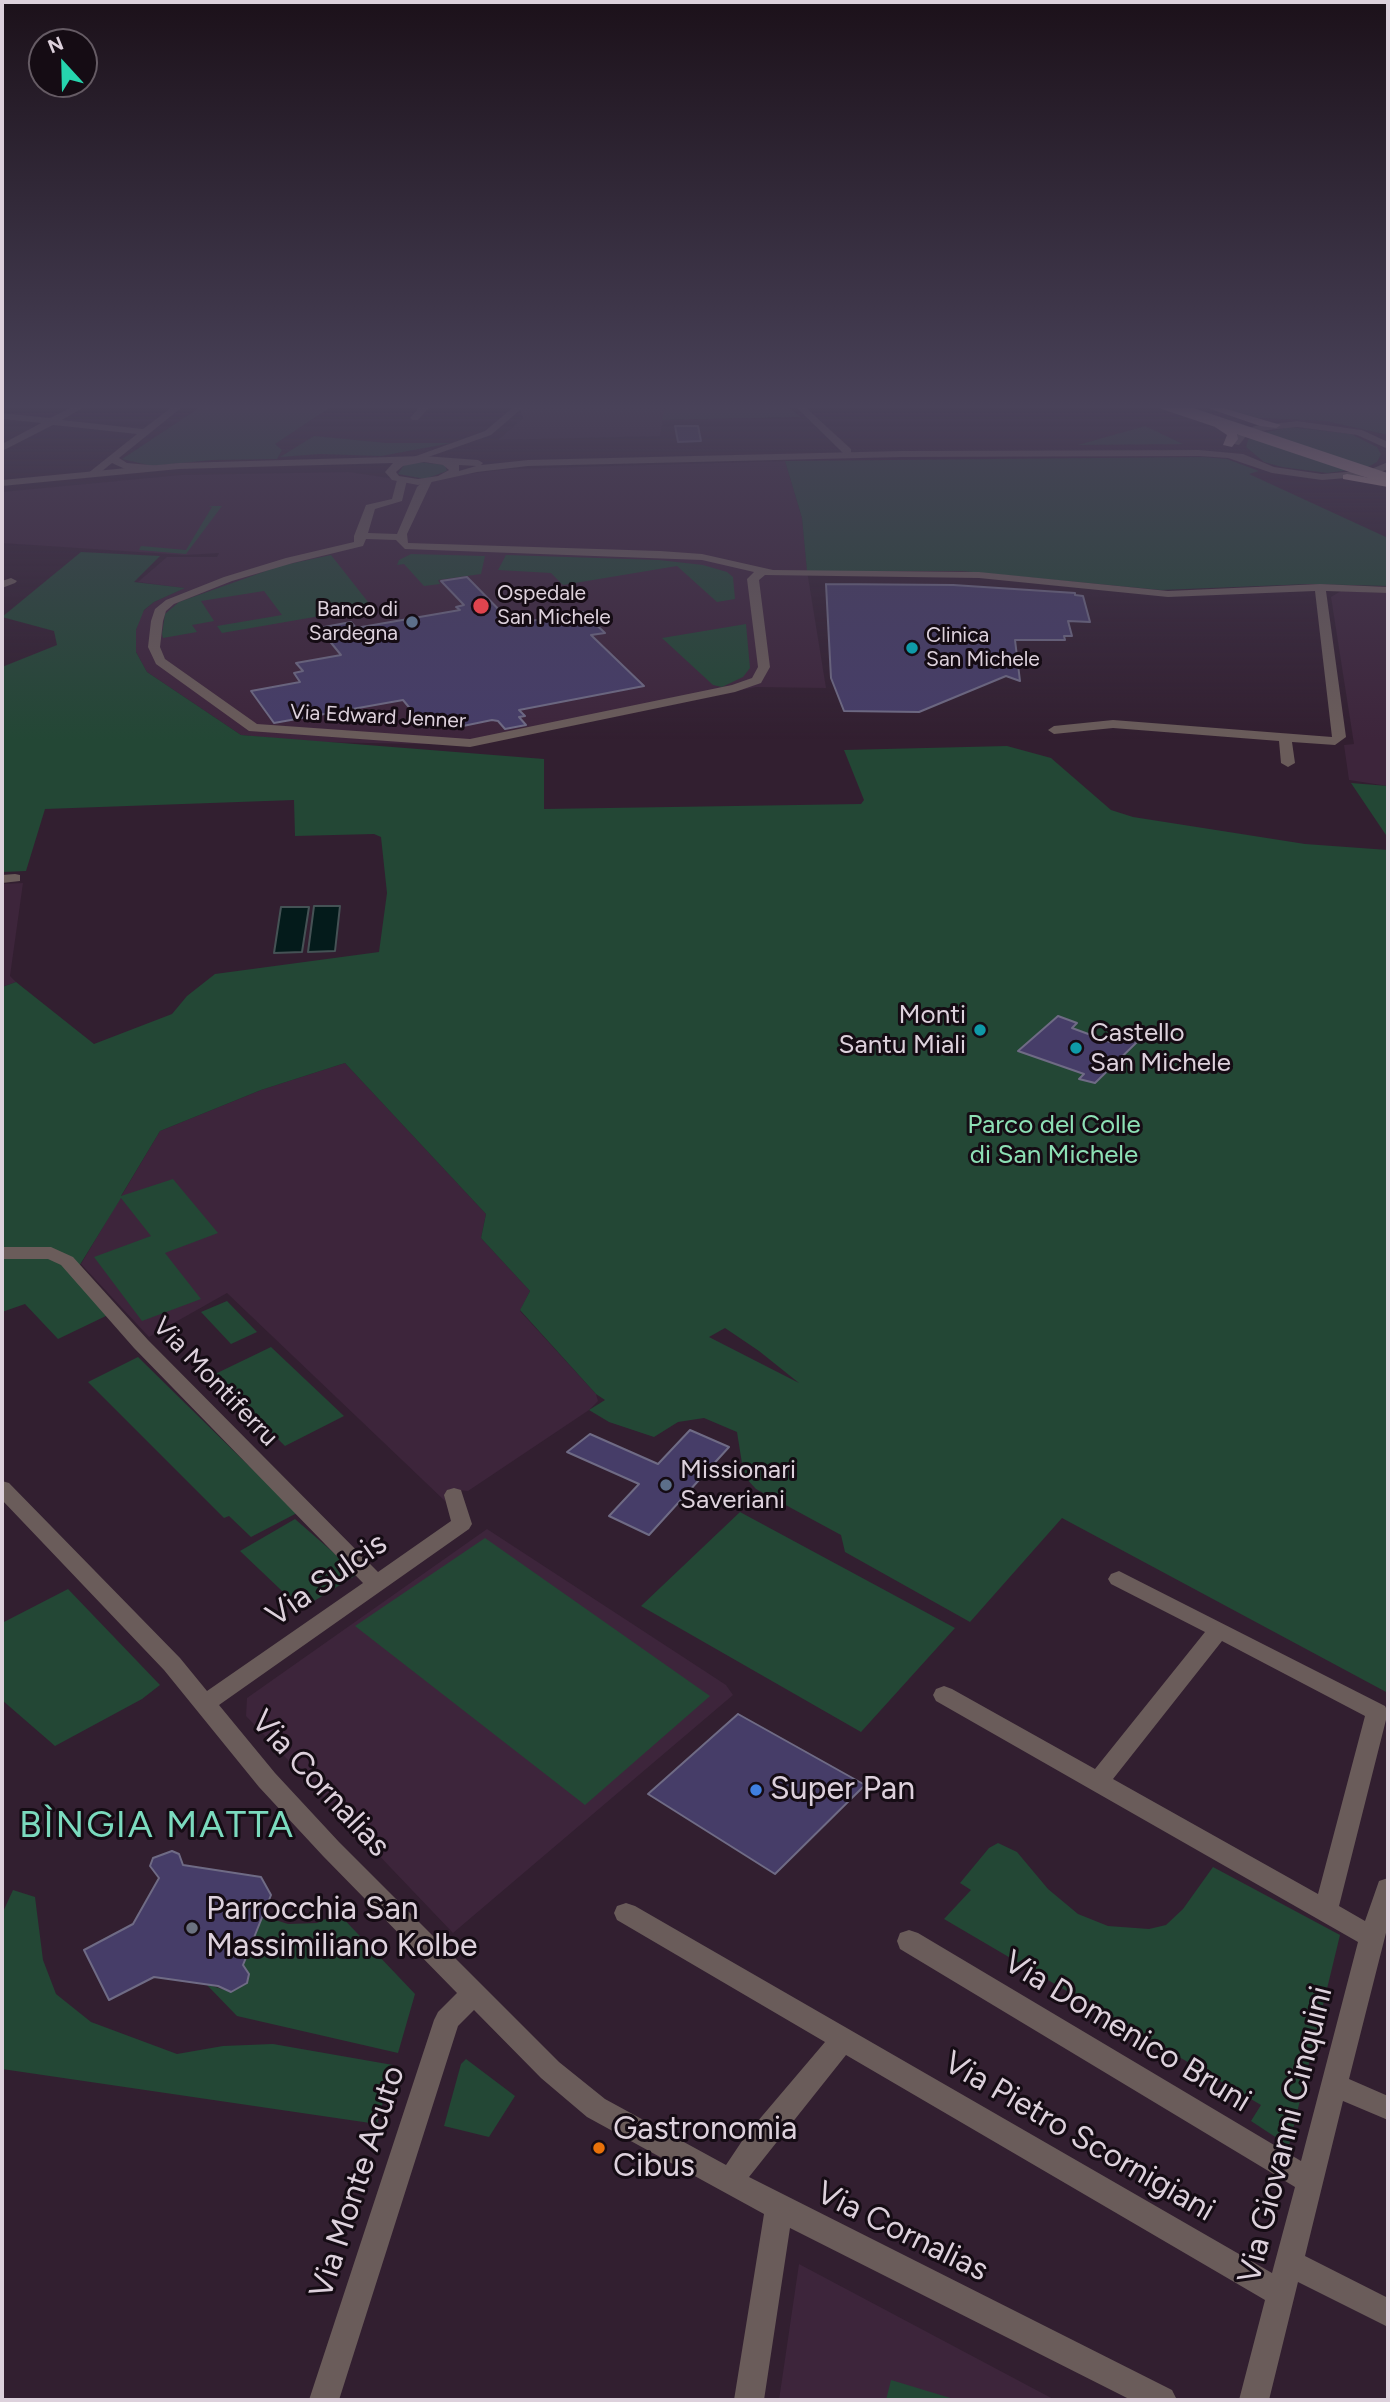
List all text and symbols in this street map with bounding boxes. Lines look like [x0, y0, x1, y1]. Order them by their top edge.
north arrow [28, 28, 98, 98]
text: N [45, 32, 67, 58]
place label: Ospedale San Michele [497, 581, 611, 631]
marker: Ospedale San Michele [471, 596, 491, 616]
place label: Banco di Sardegna [309, 597, 398, 647]
marker: Banco di Sardegna [404, 614, 420, 630]
place label: Clinica San Michele [926, 623, 1040, 673]
marker: Clinica San Michele [904, 640, 920, 656]
street label: Via Edward Jenner [290, 700, 466, 734]
place label: Monti Santu Miali [838, 999, 966, 1060]
place label: Castello San Michele [1090, 1017, 1231, 1078]
marker: Monti Santu Miali [972, 1022, 988, 1038]
marker: Castello San Michele [1068, 1040, 1084, 1056]
park label: Parco del Colle di San Michele [967, 1109, 1141, 1170]
street label: Via Montiferru [146, 1311, 284, 1453]
place label: Missionari Saveriani [680, 1454, 796, 1516]
marker: Missionari Saveriani [658, 1477, 674, 1493]
street label: Via Sulcis [259, 1525, 395, 1635]
street label: Via Cornalias [242, 1703, 398, 1865]
place label: Super Pan [770, 1771, 915, 1809]
marker: Super Pan [748, 1782, 764, 1798]
district label: BÌNGIA MATTA [20, 1804, 294, 1848]
place label: Parrocchia San Massimiliano Kolbe [206, 1891, 477, 1966]
marker: Parrocchia San Massimiliano Kolbe [184, 1920, 200, 1936]
street label: Via Domenico Bruni [996, 1943, 1258, 2121]
street label: Via Giovanni Cinquini [1231, 1983, 1341, 2287]
street label: Via Pietro Scornigiani [937, 2044, 1221, 2230]
street label: Via Monte Acuto [302, 2061, 414, 2303]
place label: Gastronomia Cibus [613, 2111, 797, 2186]
marker: Gastronomia Cibus [591, 2140, 607, 2156]
street label: Via Cornalias [810, 2174, 994, 2290]

